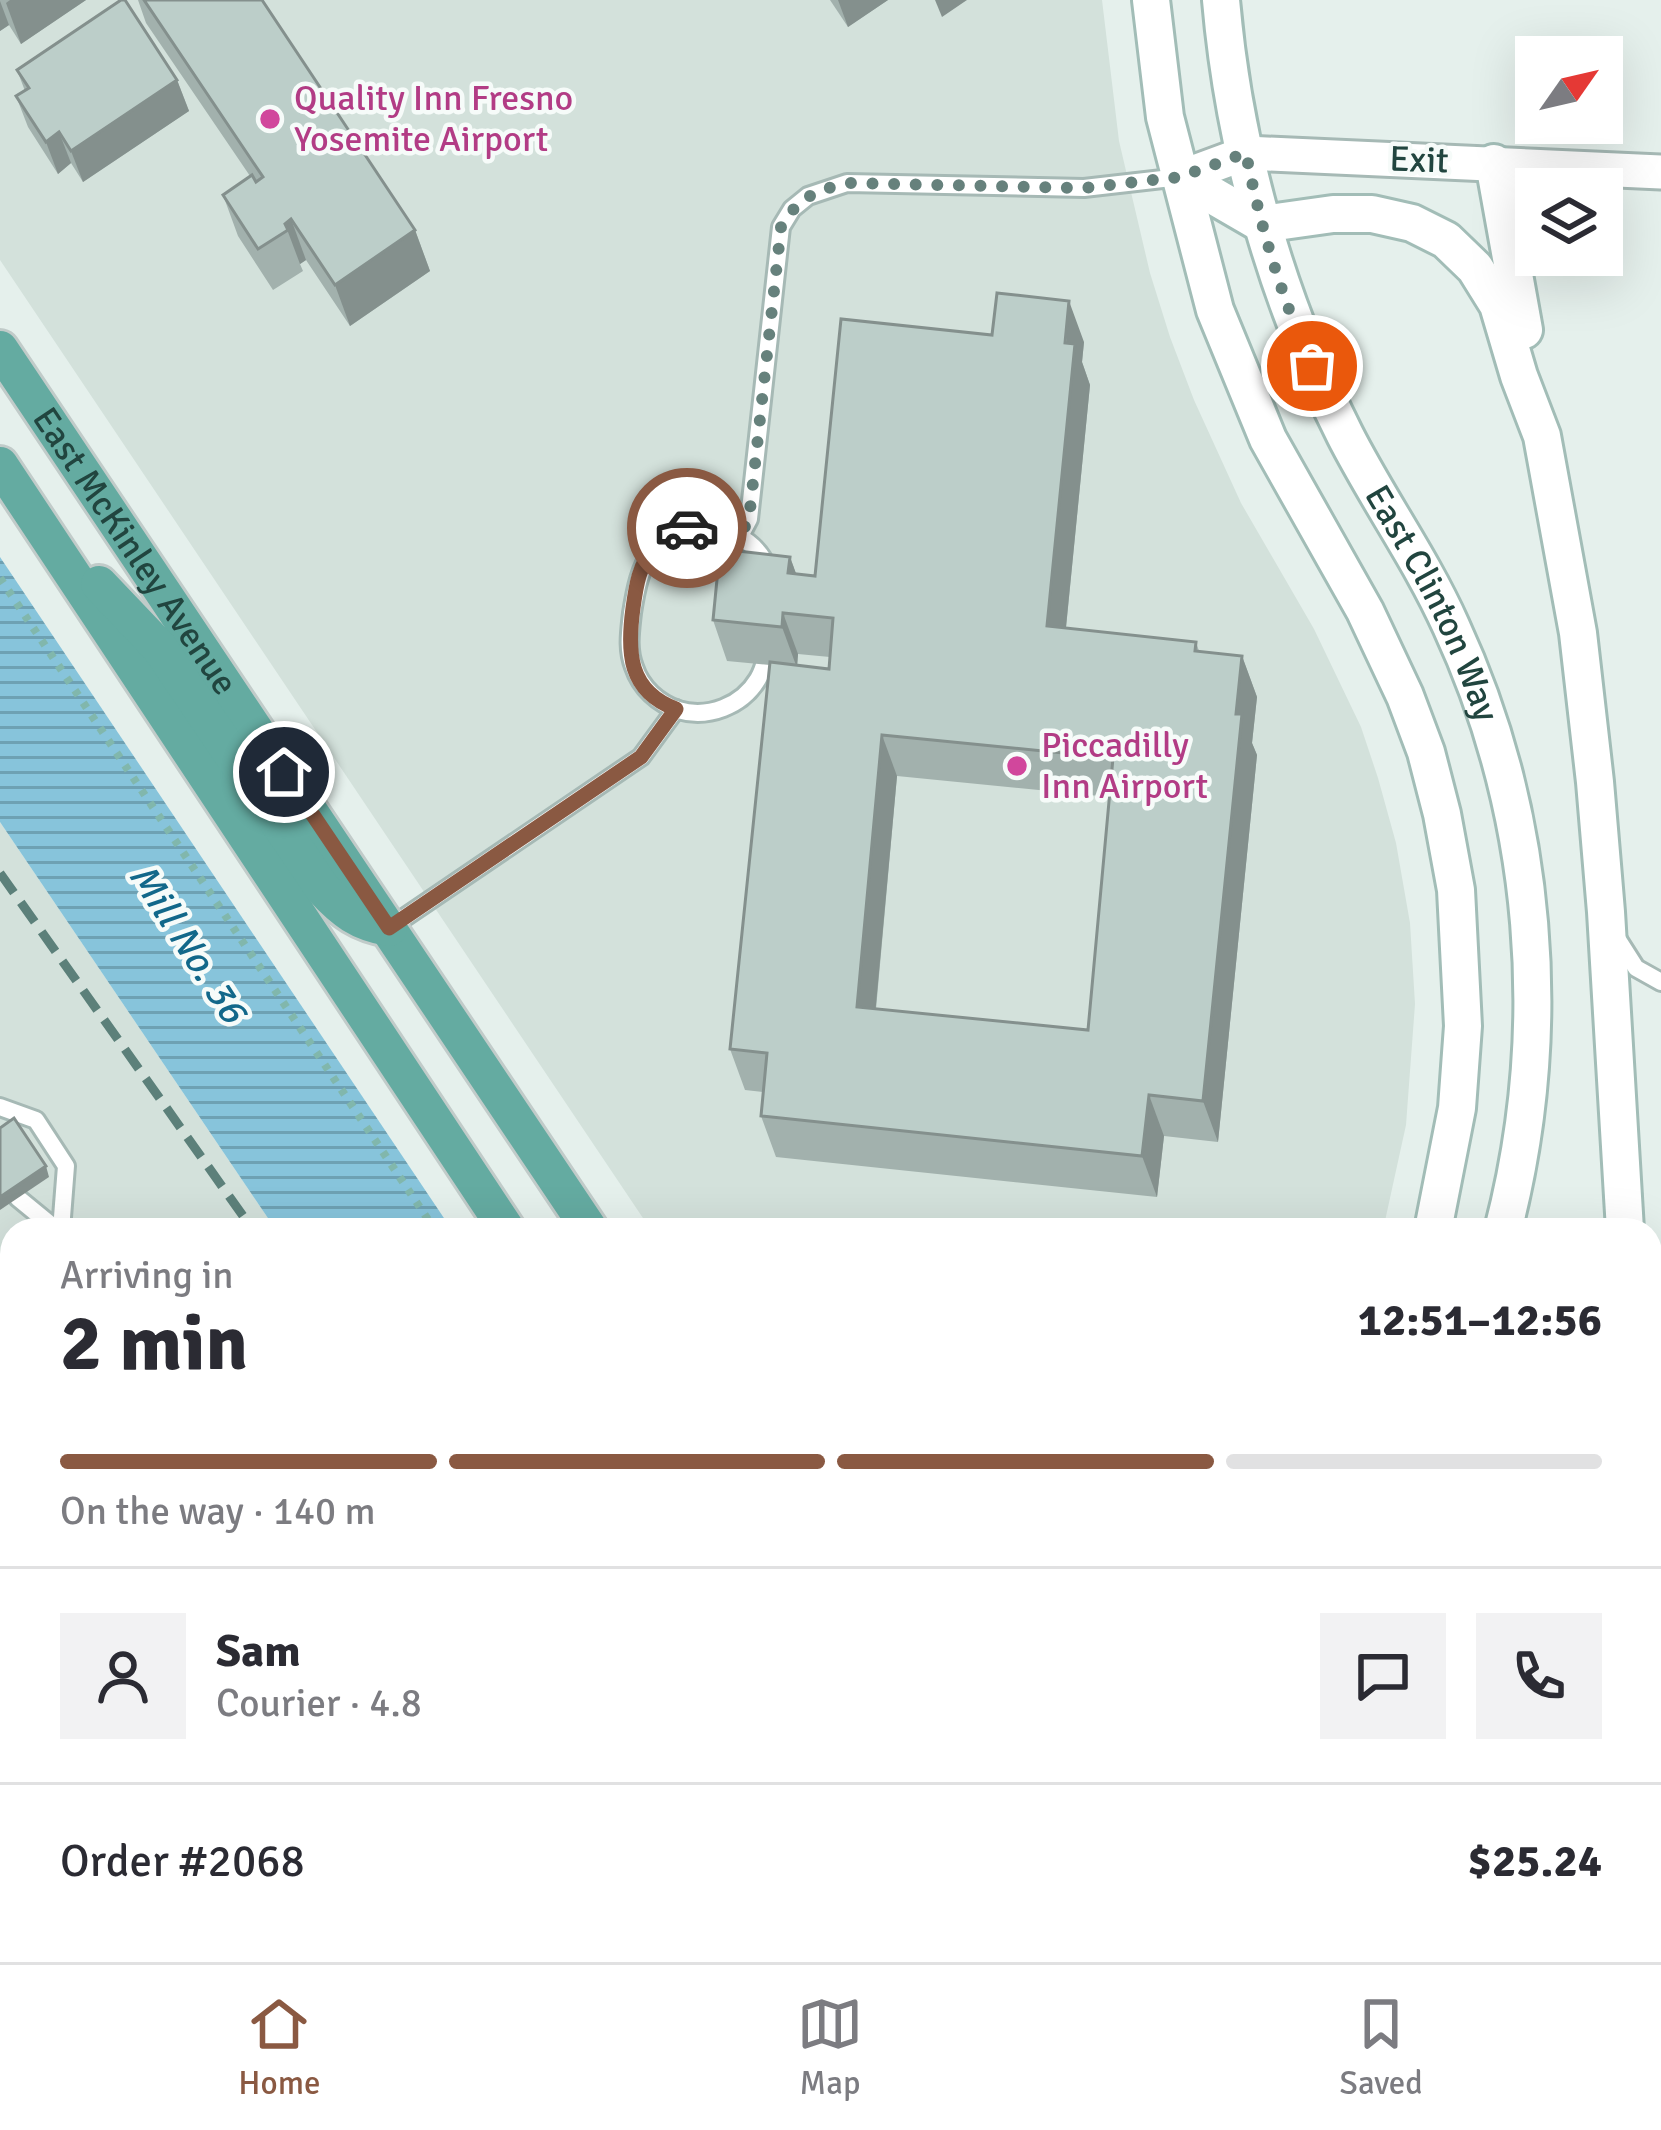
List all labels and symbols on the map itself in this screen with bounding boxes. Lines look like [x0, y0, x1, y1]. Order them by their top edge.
north arrow [1515, 36, 1623, 144]
place label: Quality Inn Fresno Yosemite Airport [294, 76, 573, 162]
marker: Quality Inn Fresno Yosemite Airport [257, 106, 283, 132]
street label: Exit [1389, 136, 1449, 184]
pin [1261, 315, 1363, 417]
street label: East McKinley Avenue [23, 398, 248, 703]
courier [627, 468, 747, 588]
street label: East Clinton Way [1355, 477, 1509, 727]
pin [233, 721, 335, 823]
place label: Piccadilly Inn Airport [1041, 723, 1208, 809]
marker: Piccadilly Inn Airport [1004, 753, 1030, 779]
water label: Mill No. 36 [119, 854, 259, 1034]

